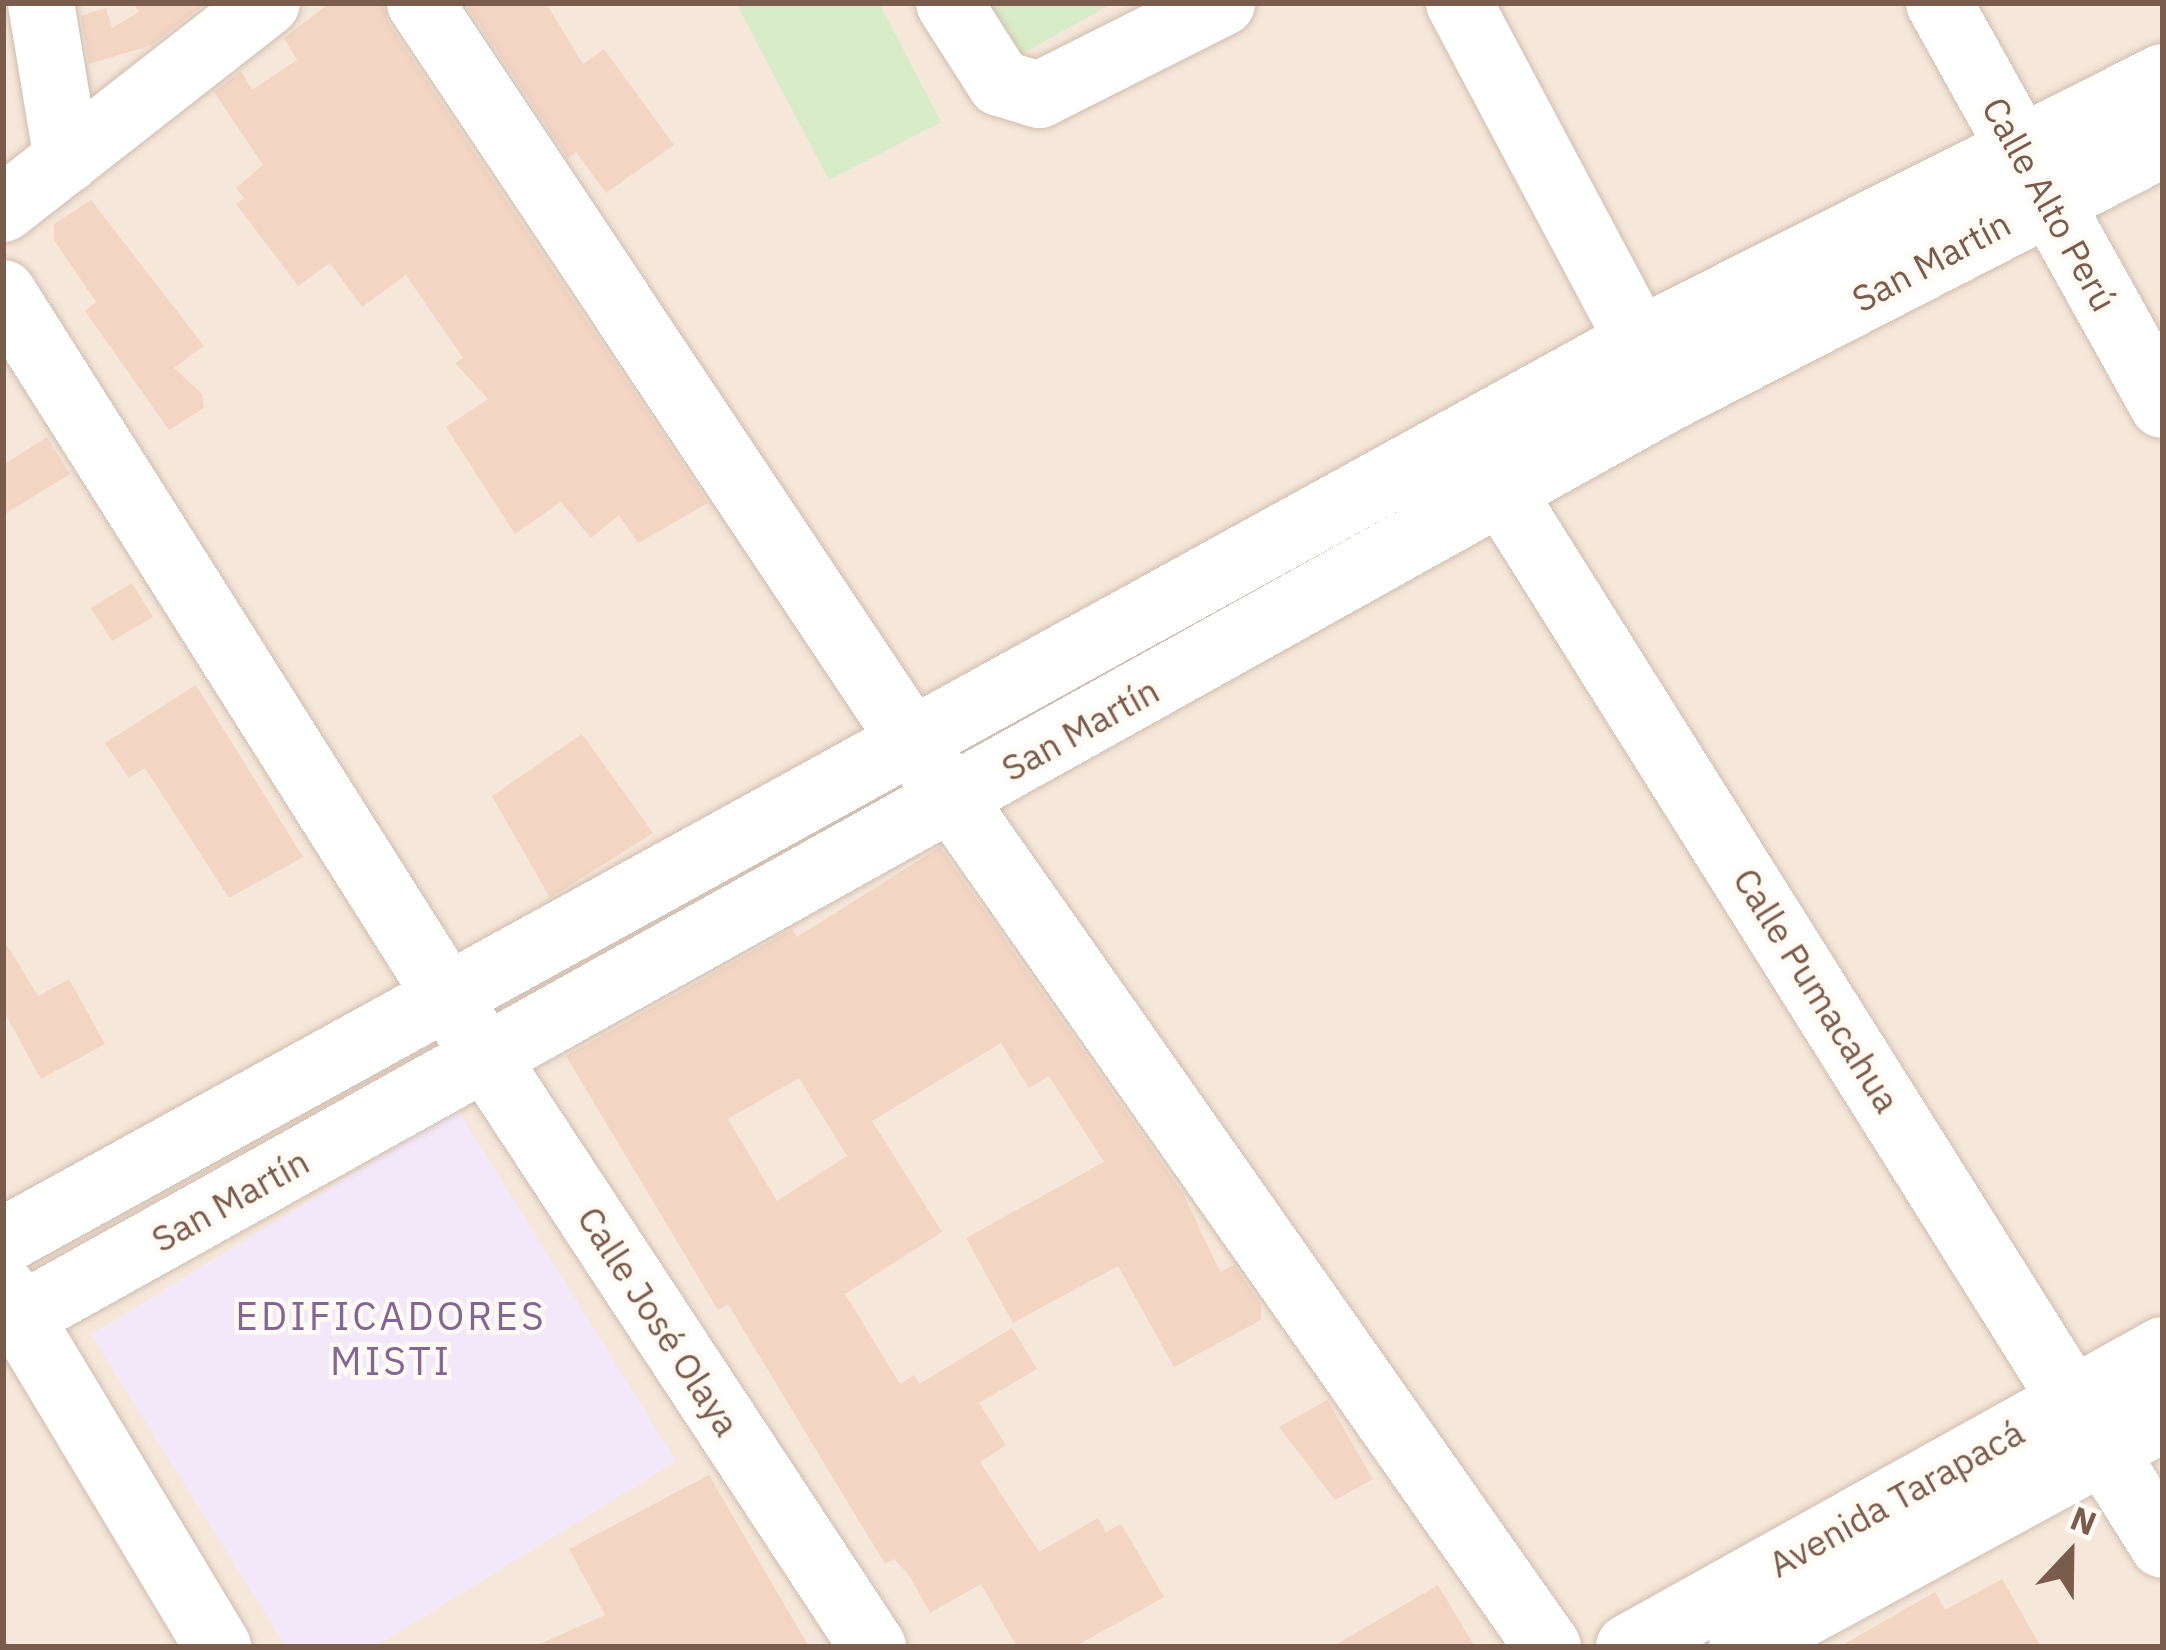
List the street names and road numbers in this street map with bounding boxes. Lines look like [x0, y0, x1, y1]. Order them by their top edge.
street label: Calle Alto Perú [1974, 90, 2126, 318]
street label: San Martín [1844, 201, 2018, 321]
street label: San Martín [994, 668, 1166, 790]
street label: Calle Pumacahua [1725, 860, 1909, 1120]
street label: San Martín [144, 1139, 316, 1261]
street label: Calle José Olaya [569, 1198, 749, 1444]
street label: Avenida Tarapacá [1761, 1410, 2031, 1586]

